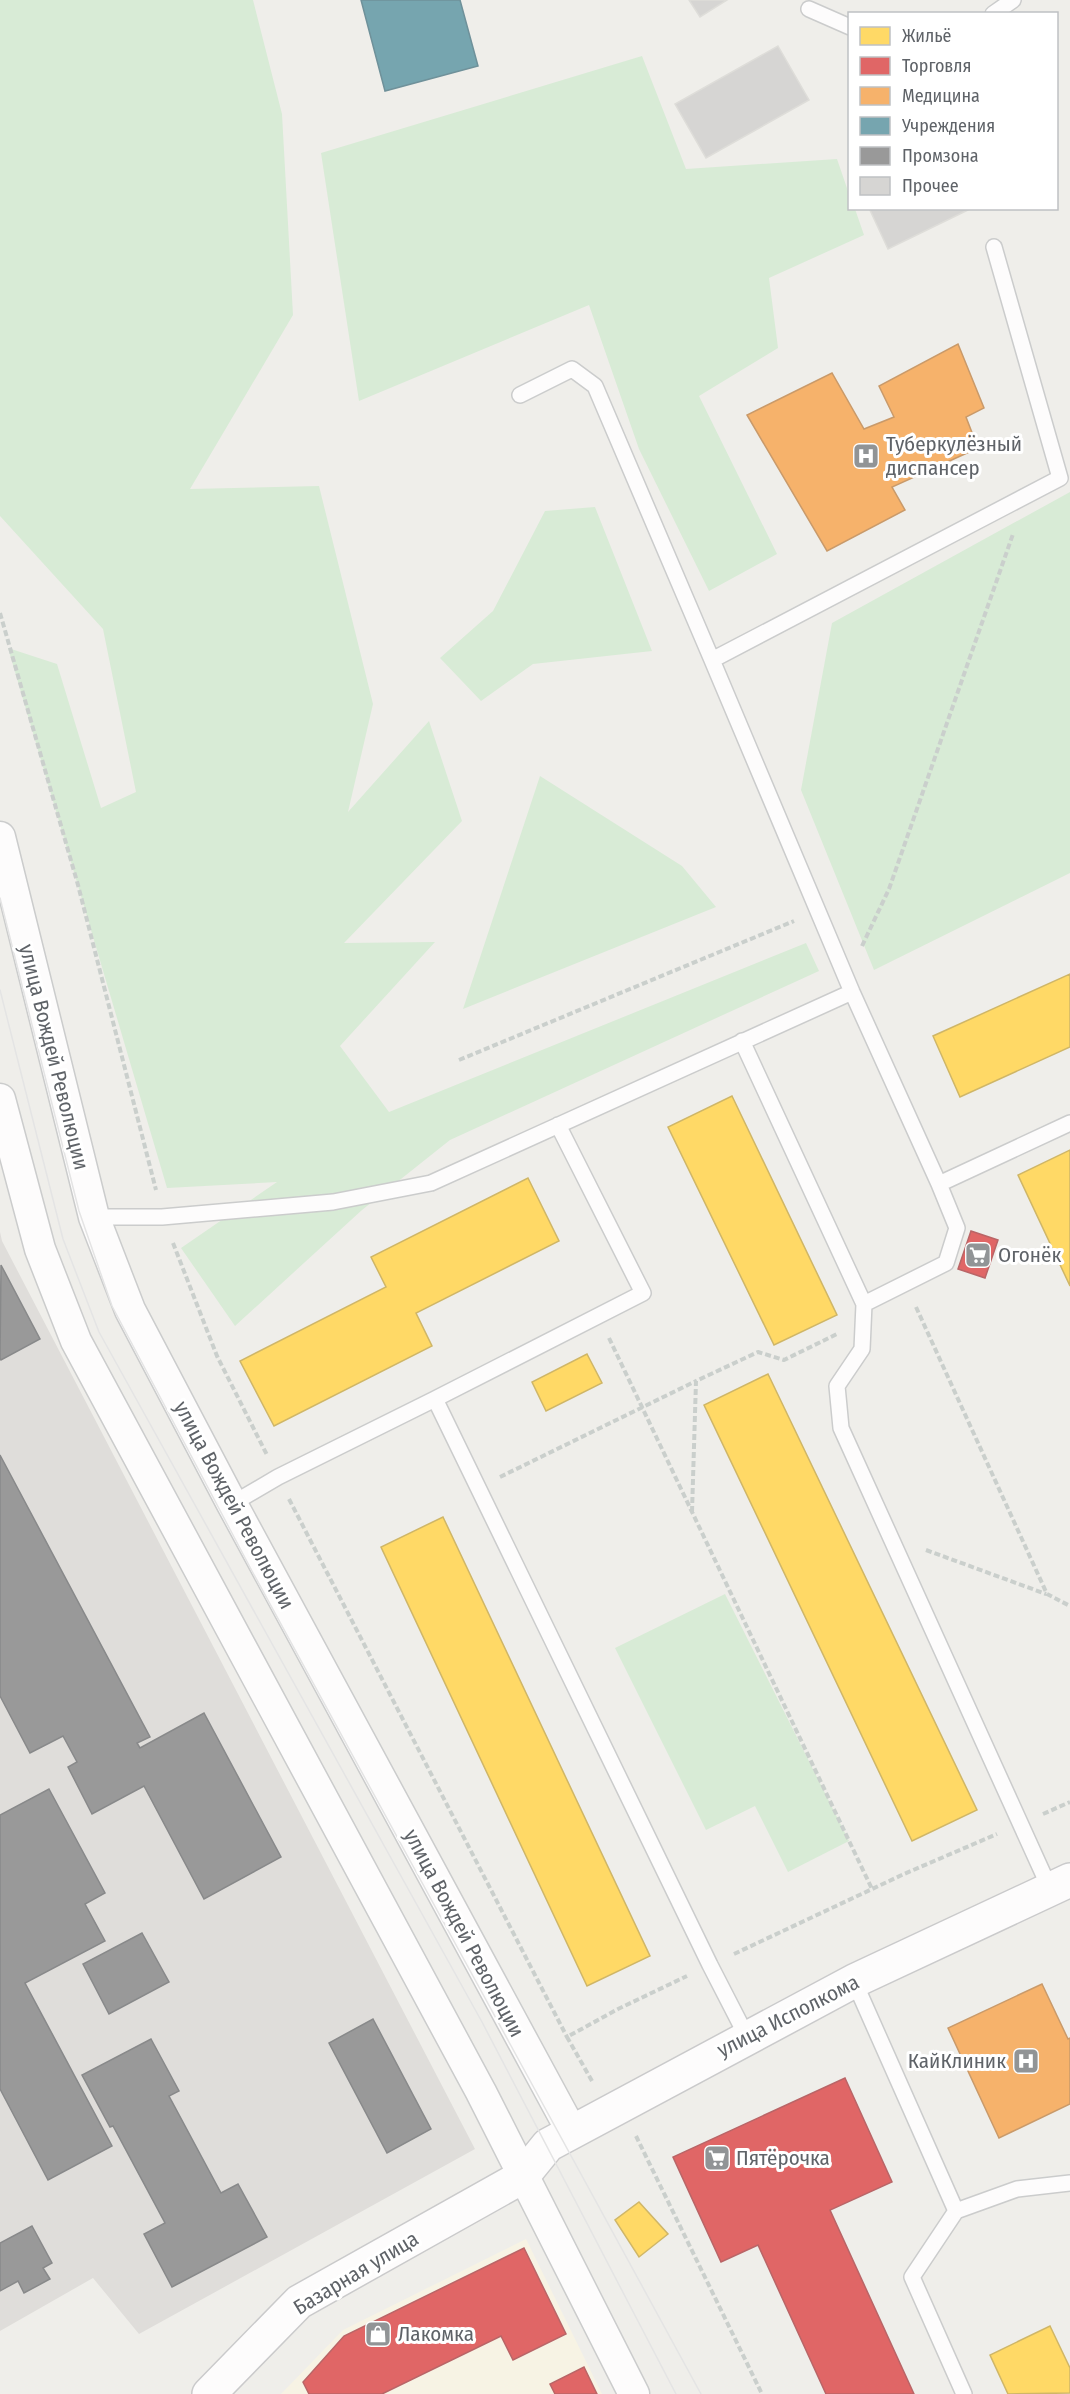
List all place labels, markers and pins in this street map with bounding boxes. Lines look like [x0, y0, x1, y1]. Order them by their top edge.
place label: Туберкулёзный диспансер [886, 431, 1022, 481]
hospital icon: Туберкулёзный диспансер [851, 441, 881, 471]
supermarket icon: Огонёк [963, 1240, 993, 1270]
place label: Огонёк [998, 1242, 1061, 1268]
hospital icon: КайКлиник [1011, 2046, 1041, 2076]
place label: КайКлиник [908, 2048, 1006, 2074]
supermarket icon: Пятёрочка [702, 2143, 732, 2173]
place label: Пятёрочка [736, 2145, 830, 2171]
shop icon: Лакомка [363, 2319, 393, 2349]
place label: Лакомка [398, 2321, 474, 2347]

